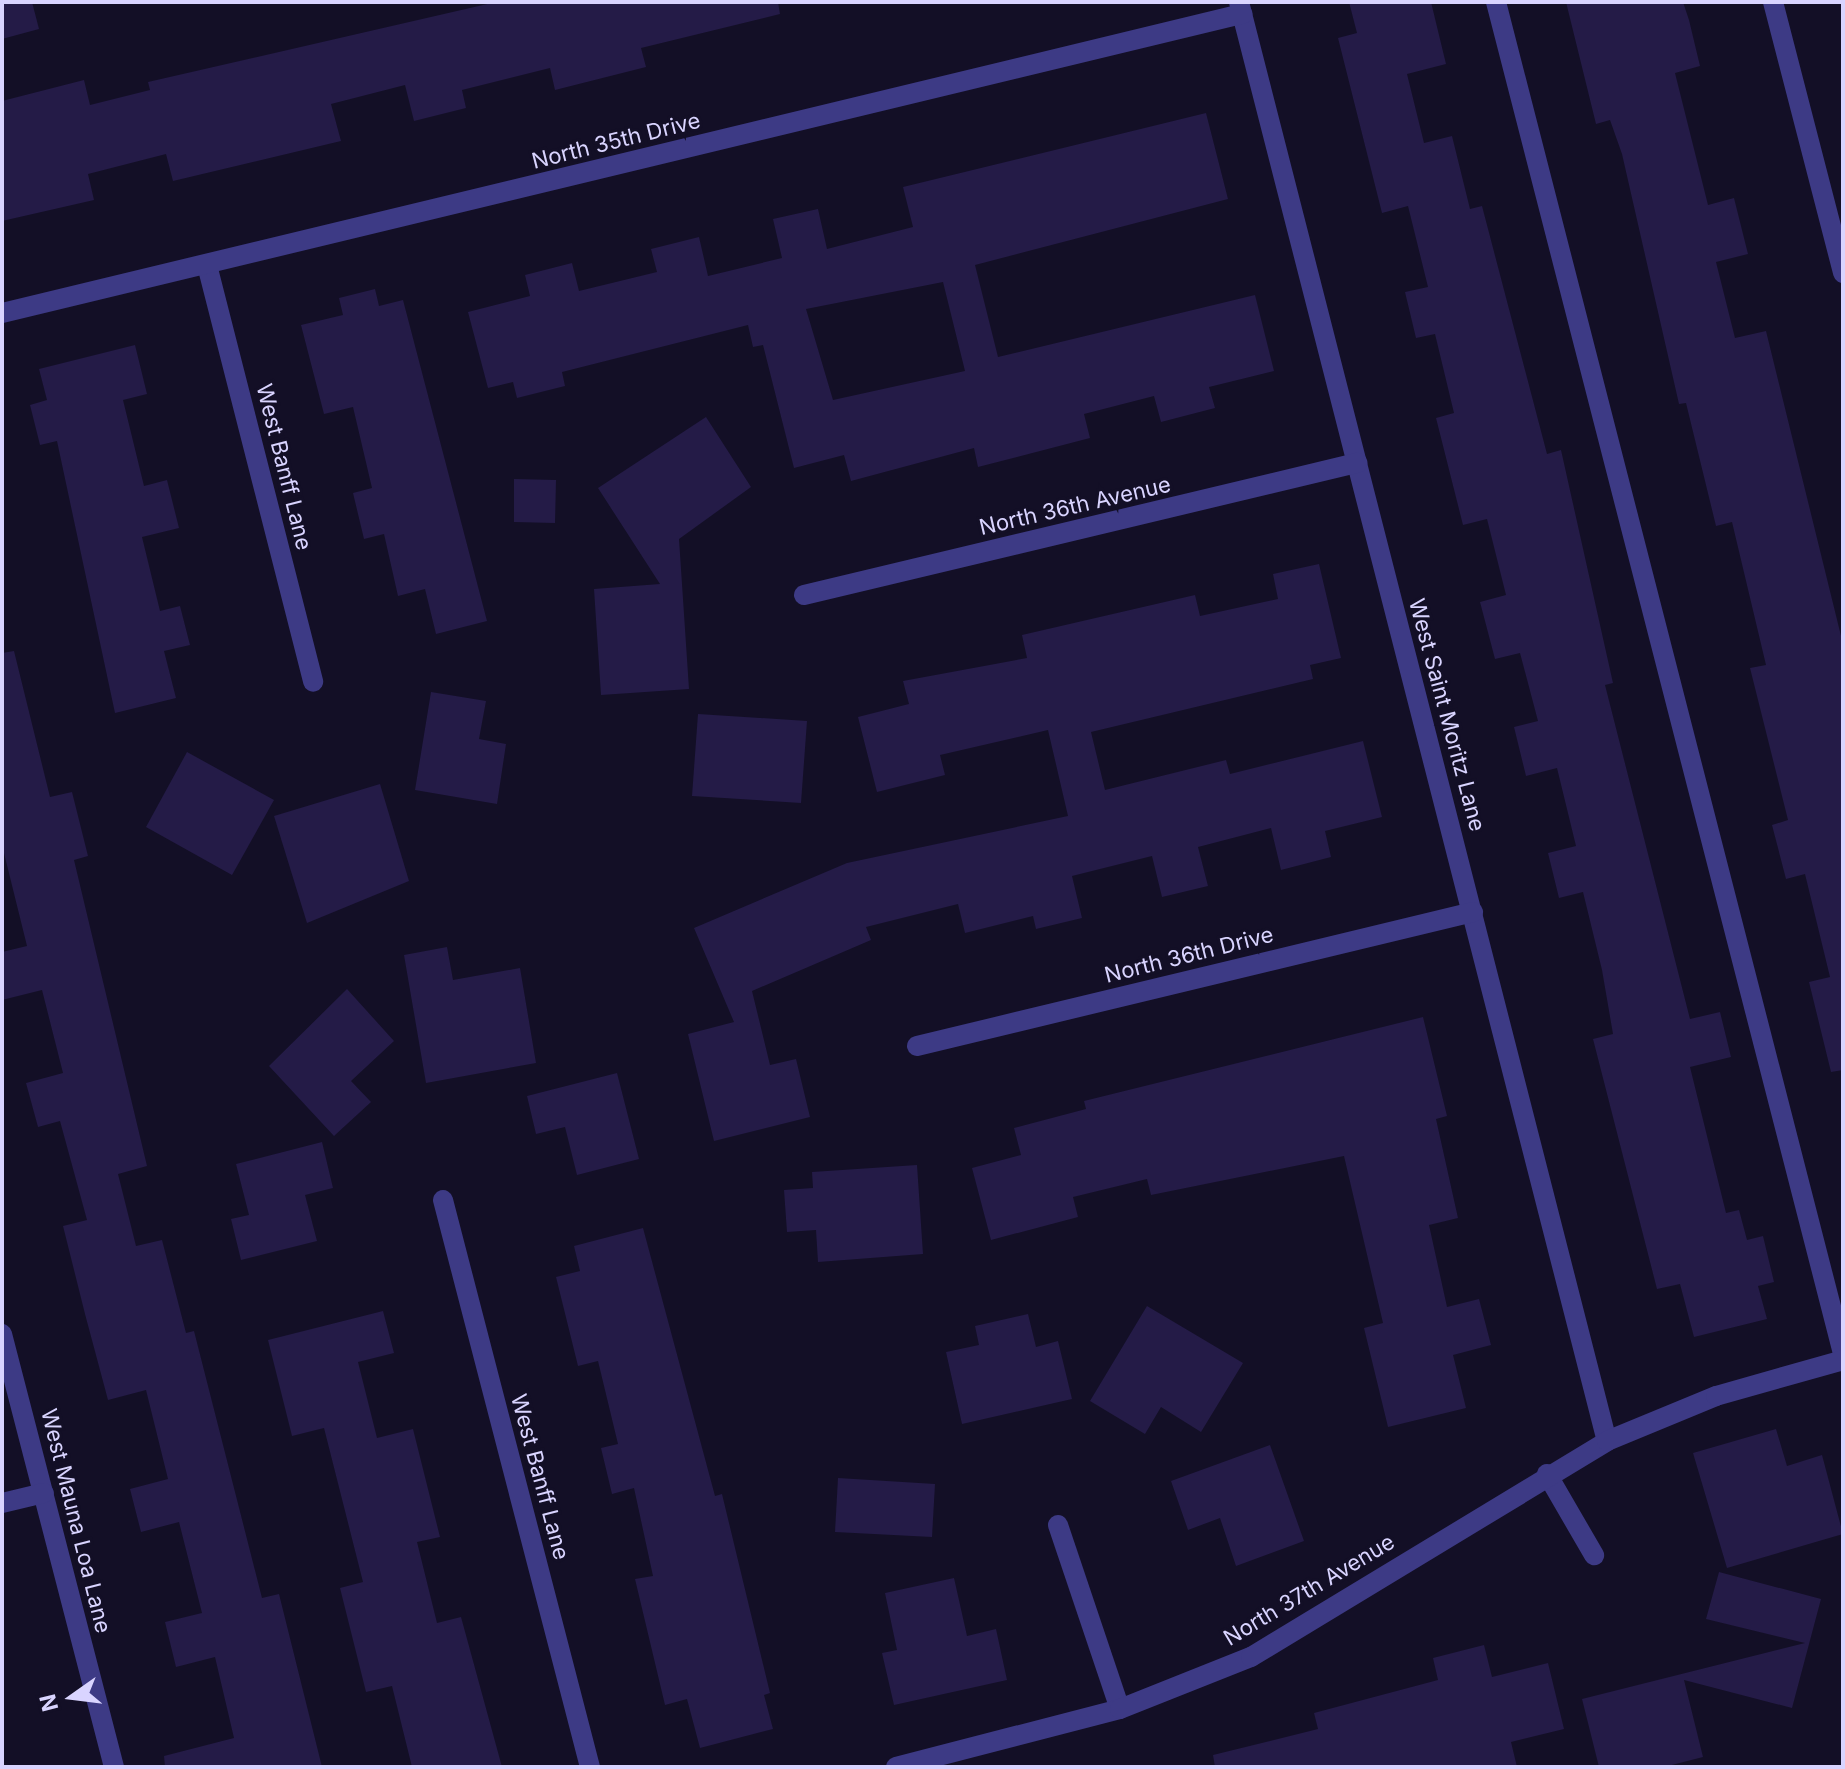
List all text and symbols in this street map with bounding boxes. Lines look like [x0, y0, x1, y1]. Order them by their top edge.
street label: North 35th Drive [529, 107, 703, 175]
street label: West Banff Lane [251, 381, 317, 553]
street label: North 36th Avenue [977, 471, 1173, 541]
street label: West Saint Moritz Lane [1403, 596, 1491, 834]
street label: North 36th Drive [1102, 921, 1276, 989]
street label: West Banff Lane [505, 1391, 575, 1563]
street label: West Mauna Loa Lane [35, 1406, 117, 1636]
street label: North 37th Avenue [1219, 1529, 1399, 1651]
north arrow [32, 1657, 112, 1737]
text: N [34, 1692, 63, 1714]

